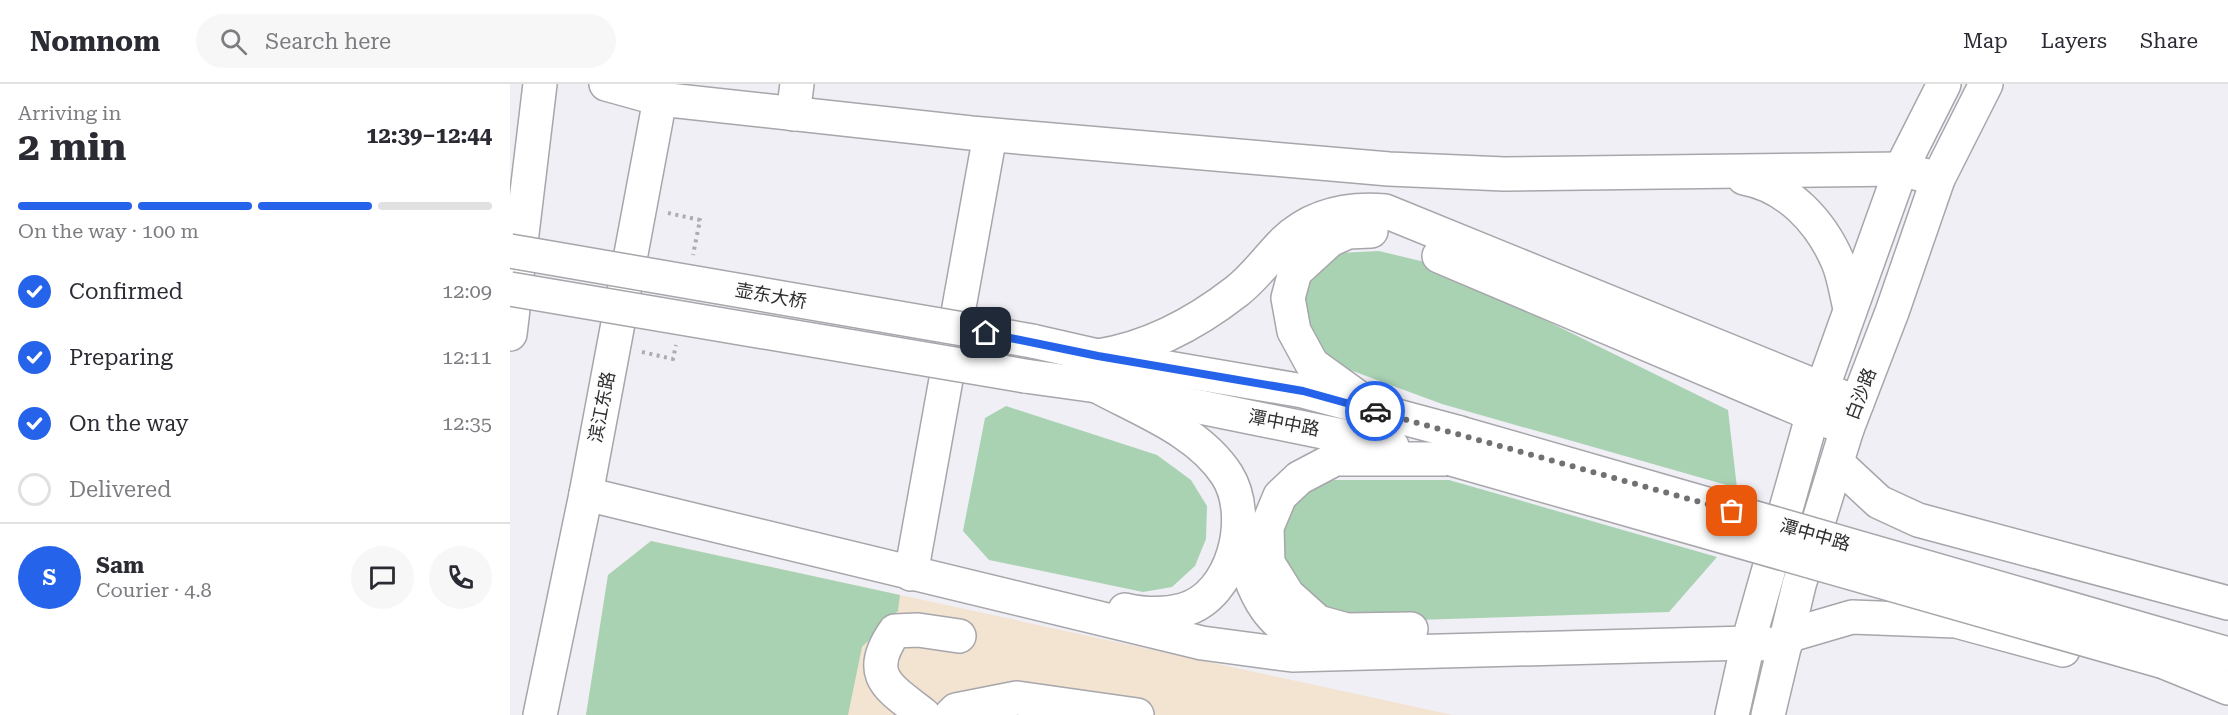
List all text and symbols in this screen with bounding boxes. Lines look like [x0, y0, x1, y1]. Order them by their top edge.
search box [196, 14, 616, 68]
text: Nomnom [30, 25, 160, 58]
icon: search [217, 25, 250, 58]
text: Search here [265, 29, 391, 54]
text: Map [1963, 29, 2008, 53]
text: Layers [2041, 29, 2107, 53]
text: Share [2140, 29, 2198, 53]
text: Arriving in [18, 101, 121, 125]
text: 12:39–12:44 [366, 123, 492, 148]
text: 2 min [18, 124, 126, 170]
text: On the way · 100 m [18, 219, 199, 243]
icon: check [18, 275, 51, 308]
text: Confirmed [69, 279, 183, 304]
text: 12:09 [442, 279, 492, 303]
street label: 壶东大桥 [734, 279, 808, 312]
pin [960, 307, 1011, 358]
icon: home [969, 316, 1002, 349]
icon: check [18, 341, 51, 374]
text: Preparing [69, 345, 173, 370]
text: 12:11 [442, 345, 492, 369]
street label: 白沙路 [1841, 365, 1880, 423]
street label: 滨江东路 [584, 370, 619, 444]
courier [1345, 381, 1405, 441]
icon: car [1359, 395, 1392, 428]
street label: 潭中中路 [1247, 405, 1321, 440]
icon: check [18, 407, 51, 440]
text: On the way [69, 411, 189, 436]
text: 12:35 [442, 411, 492, 435]
text: Delivered [69, 477, 171, 502]
pin [1706, 485, 1757, 536]
icon: bag [1715, 494, 1748, 527]
street label: 潭中中路 [1778, 515, 1853, 555]
button: chat [351, 546, 414, 609]
button: phone [429, 546, 492, 609]
text: Sam [96, 553, 144, 578]
text: S [43, 565, 56, 590]
text: Courier · 4.8 [96, 578, 212, 602]

